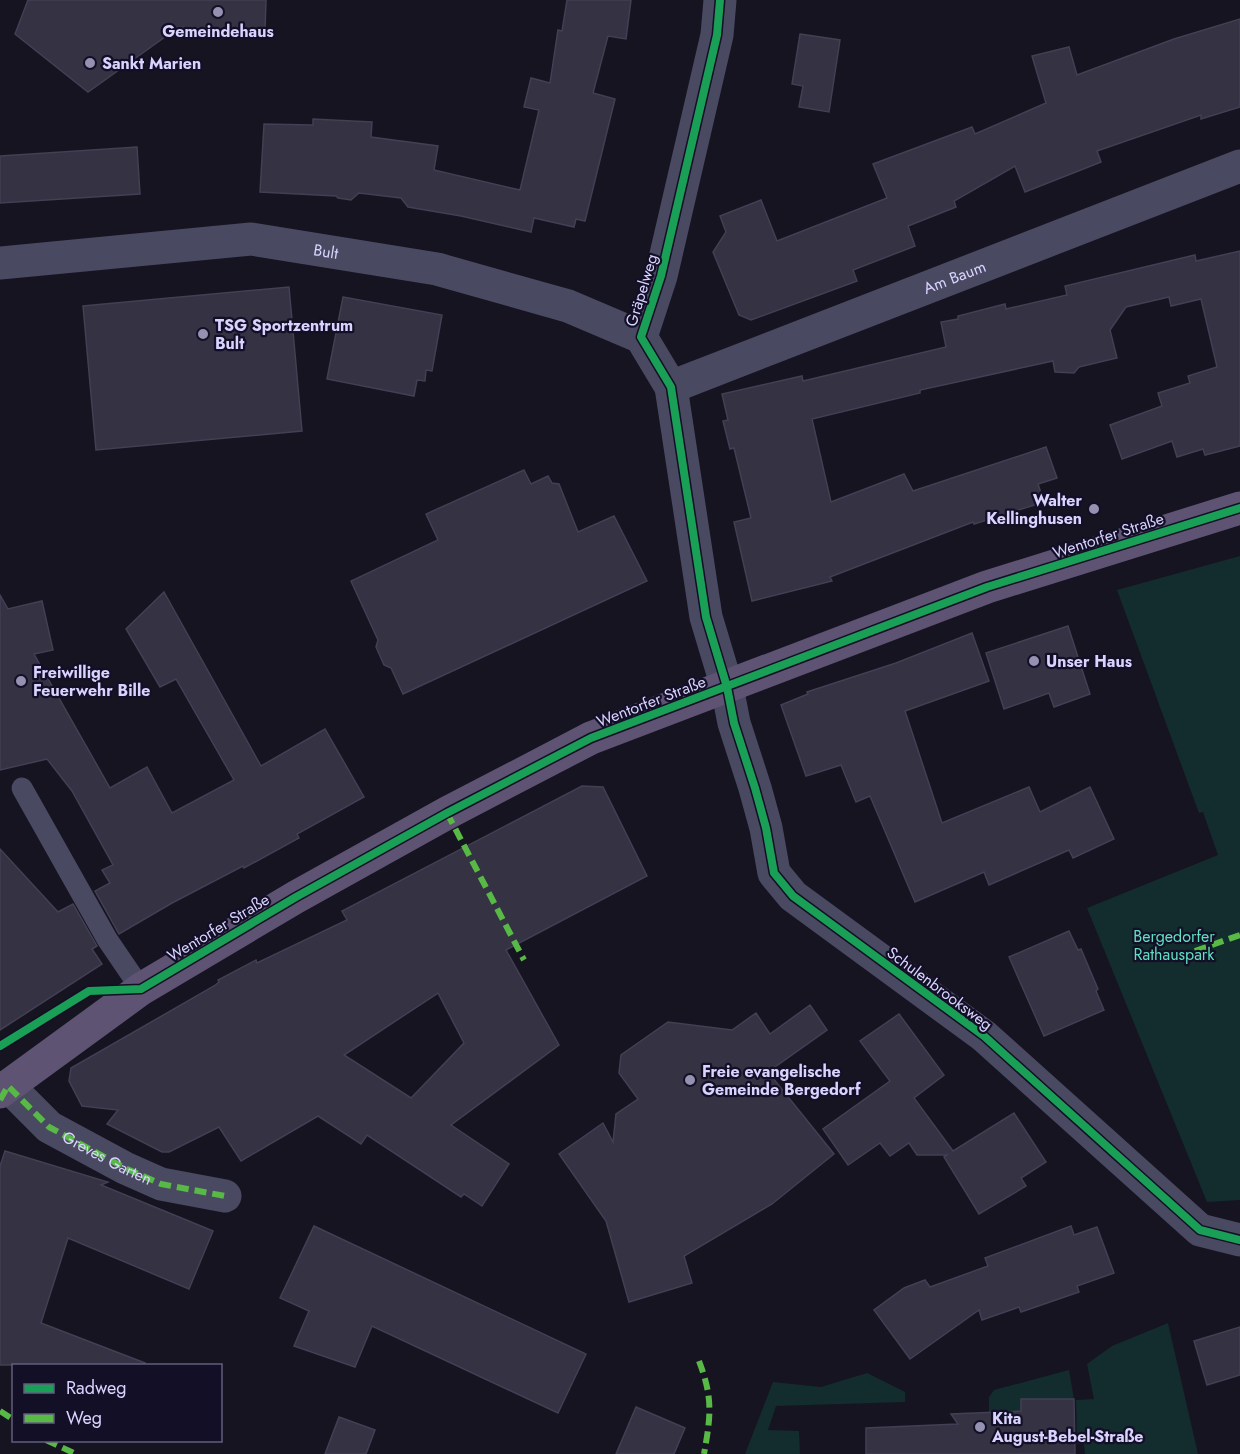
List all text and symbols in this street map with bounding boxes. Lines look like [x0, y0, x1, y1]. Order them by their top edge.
marker: Gemeindehaus [211, 5, 225, 19]
place label: Gemeindehaus [162, 20, 274, 43]
place label: Sankt Marien [102, 52, 201, 75]
marker: Sankt Marien [83, 56, 97, 70]
street label: Bult [312, 238, 340, 265]
street label: Gräpelweg [620, 251, 663, 329]
street label: Am Baum [920, 255, 989, 300]
place label: TSG Sportzentrum Bult [215, 314, 353, 355]
marker: TSG Sportzentrum Bult [196, 327, 210, 341]
place label: Walter Kellinghusen [986, 489, 1082, 530]
marker: Walter Kellinghusen [1087, 502, 1101, 516]
street label: Wentorfer Straße [1050, 507, 1167, 564]
place label: Unser Haus [1046, 650, 1132, 673]
marker: Unser Haus [1027, 654, 1041, 668]
place label: Freiwillige Feuerwehr Bille [33, 661, 150, 702]
street label: Wentorfer Straße [593, 670, 709, 733]
marker: Freiwillige Feuerwehr Bille [14, 674, 28, 688]
street label: Wentorfer Straße [163, 888, 274, 967]
park label: Bergedorfer Rathauspark [1133, 925, 1215, 966]
street label: Schulenbrooksweg [882, 941, 997, 1036]
place label: Freie evangelische Gemeinde Bergedorf [702, 1060, 862, 1101]
marker: Freie evangelische Gemeinde Bergedorf [683, 1073, 697, 1087]
street label: Greves Garten [58, 1125, 156, 1191]
legend [12, 1364, 222, 1442]
text: Radweg [66, 1375, 127, 1401]
text: Weg [66, 1405, 102, 1431]
place label: Kita August-Bebel-Straße [991, 1407, 1143, 1448]
marker: Kita August-Bebel-Straße [973, 1420, 987, 1434]

